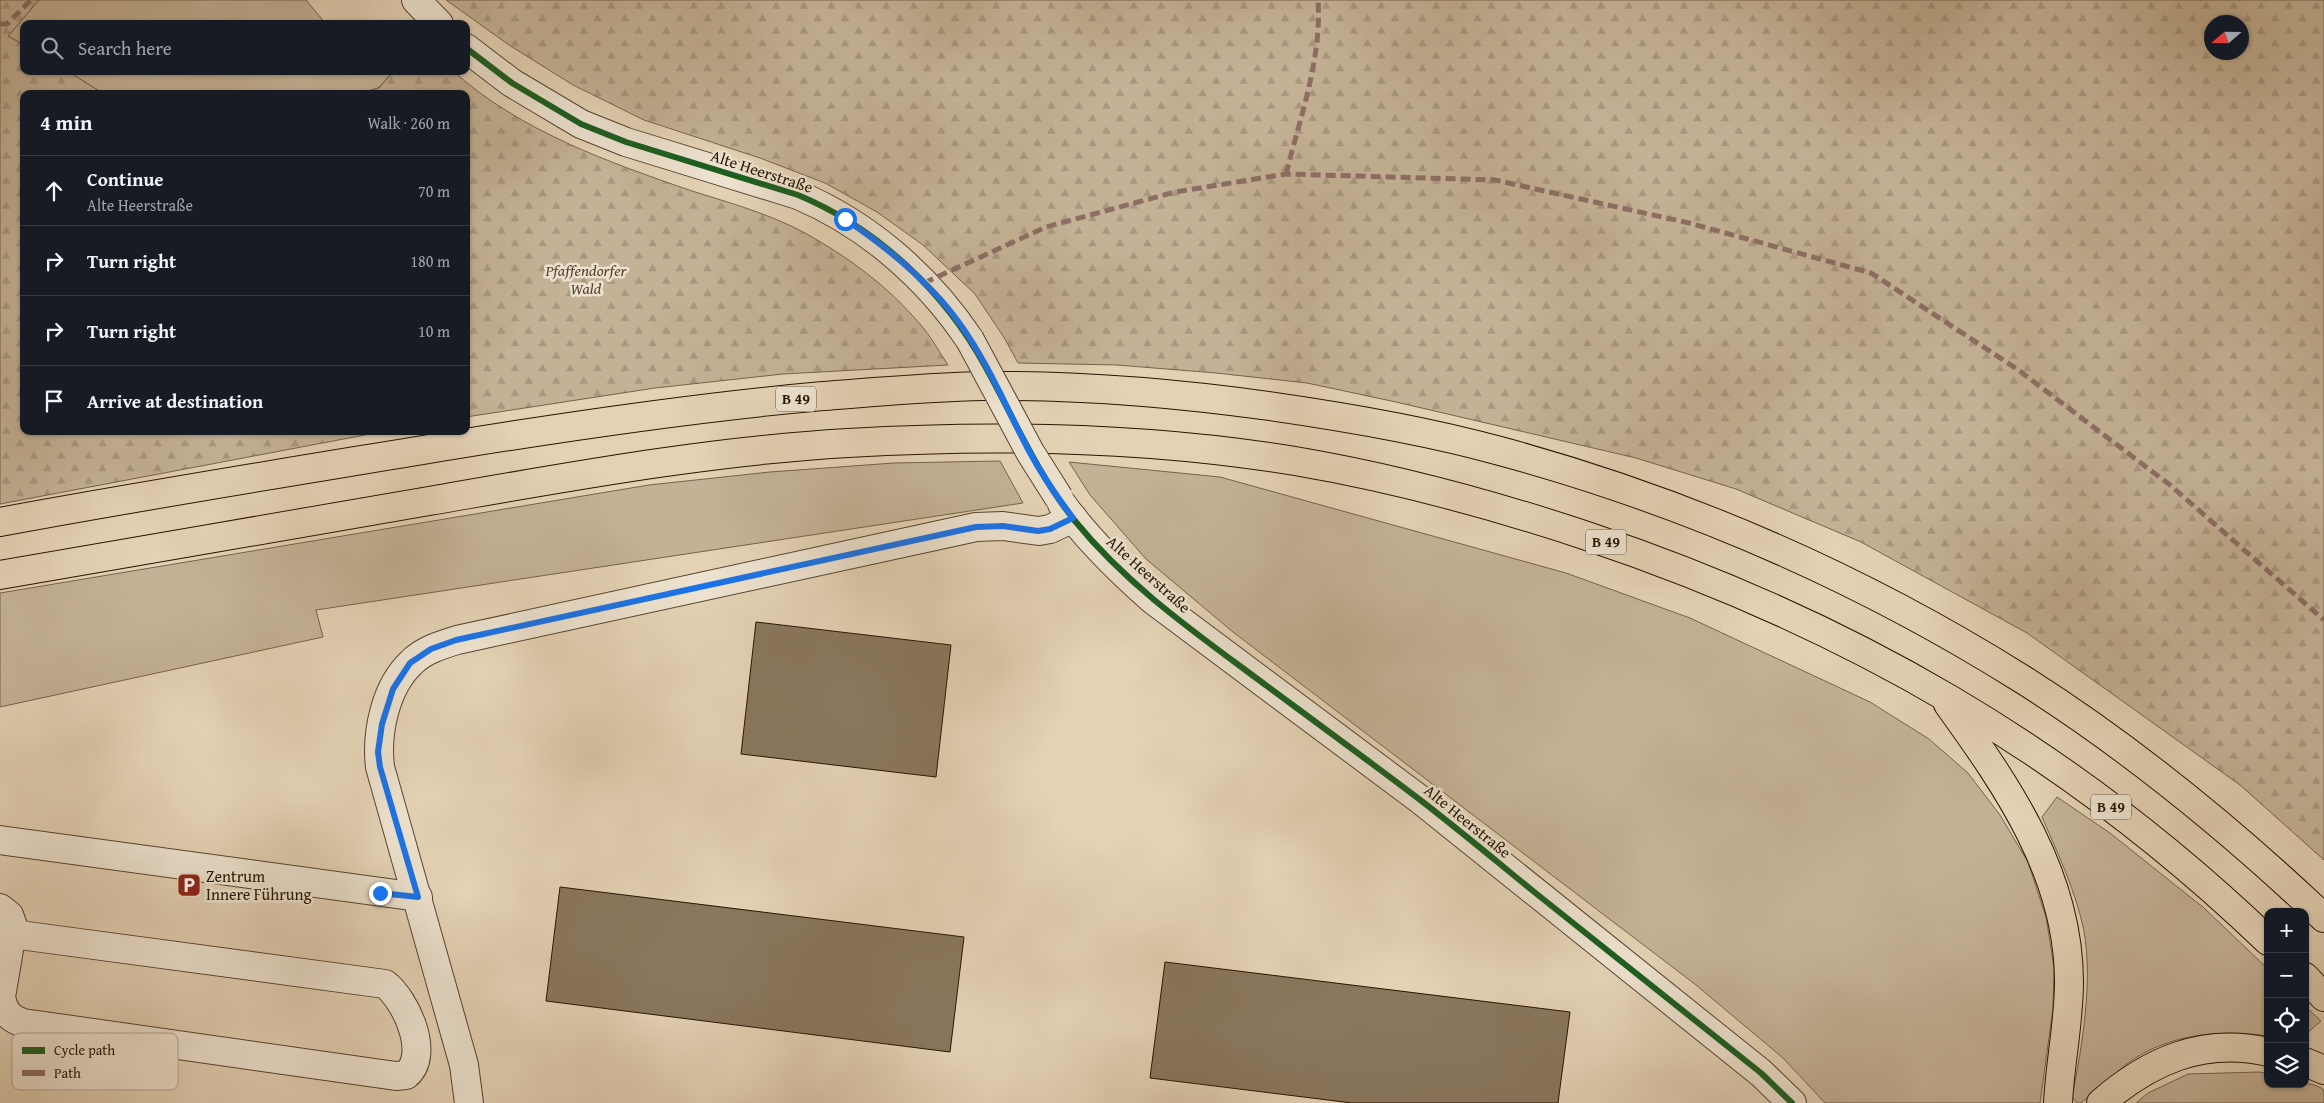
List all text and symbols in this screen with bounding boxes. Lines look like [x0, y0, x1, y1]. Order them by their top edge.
north arrow [2204, 15, 2249, 60]
search box [20, 20, 470, 75]
icon: search [38, 34, 66, 62]
text: Search here [78, 34, 172, 62]
text: 4 min [40, 107, 92, 138]
text: Walk · 260 m [367, 111, 450, 135]
street label: Alte Heerstraße [708, 143, 816, 199]
text: Continue [87, 165, 164, 193]
icon: ahead [40, 177, 68, 205]
text: 70 m [418, 179, 450, 203]
text: Alte Heerstraße [87, 193, 193, 217]
route start [834, 208, 857, 231]
icon: right [40, 247, 68, 275]
text: Turn right [87, 247, 176, 275]
text: 180 m [410, 249, 450, 273]
park label: Pfaffendorfer Wald [544, 258, 628, 300]
icon: right [40, 317, 68, 345]
text: Turn right [87, 317, 176, 345]
text: 10 m [418, 319, 450, 343]
road number: B 49 [776, 386, 816, 412]
icon: arrive [40, 387, 68, 415]
text: Arrive at destination [87, 387, 263, 415]
street label: Alte Heerstraße [1102, 530, 1196, 618]
road number: B 49 [1586, 530, 1626, 554]
street label: Alte Heerstraße [1419, 778, 1517, 864]
road number: B 49 [2091, 794, 2131, 820]
place label: Zentrum Innere Führung [206, 864, 311, 906]
parking icon: Zentrum Innere Führung [176, 872, 202, 898]
route end [369, 882, 392, 905]
map controls [2264, 908, 2309, 1088]
button: + [2264, 908, 2309, 953]
button: − [2264, 953, 2309, 998]
button: locate [2264, 998, 2309, 1043]
legend [12, 1033, 178, 1090]
text: Cycle path [54, 1040, 115, 1060]
button: layers [2264, 1043, 2309, 1088]
text: Path [54, 1063, 81, 1083]

